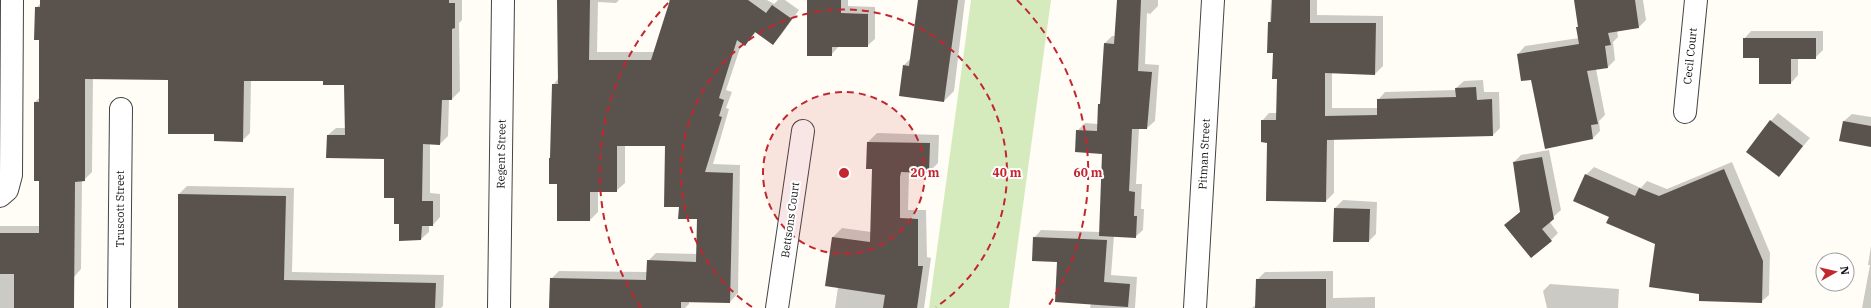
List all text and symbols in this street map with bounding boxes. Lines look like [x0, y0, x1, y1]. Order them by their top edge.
street label: Cecil Court [1680, 27, 1700, 85]
street label: Pitman Street [1195, 118, 1213, 190]
street label: Regent Street [493, 119, 509, 189]
text: 20 m [911, 165, 940, 180]
text: 40 m [993, 165, 1022, 180]
text: 60 m [1074, 165, 1103, 180]
centre of rings [837, 166, 851, 180]
street label: Truscott Street [113, 170, 127, 248]
street label: Bettsons Court [778, 181, 802, 259]
north arrow [1815, 252, 1855, 292]
text: N [1837, 265, 1852, 276]

